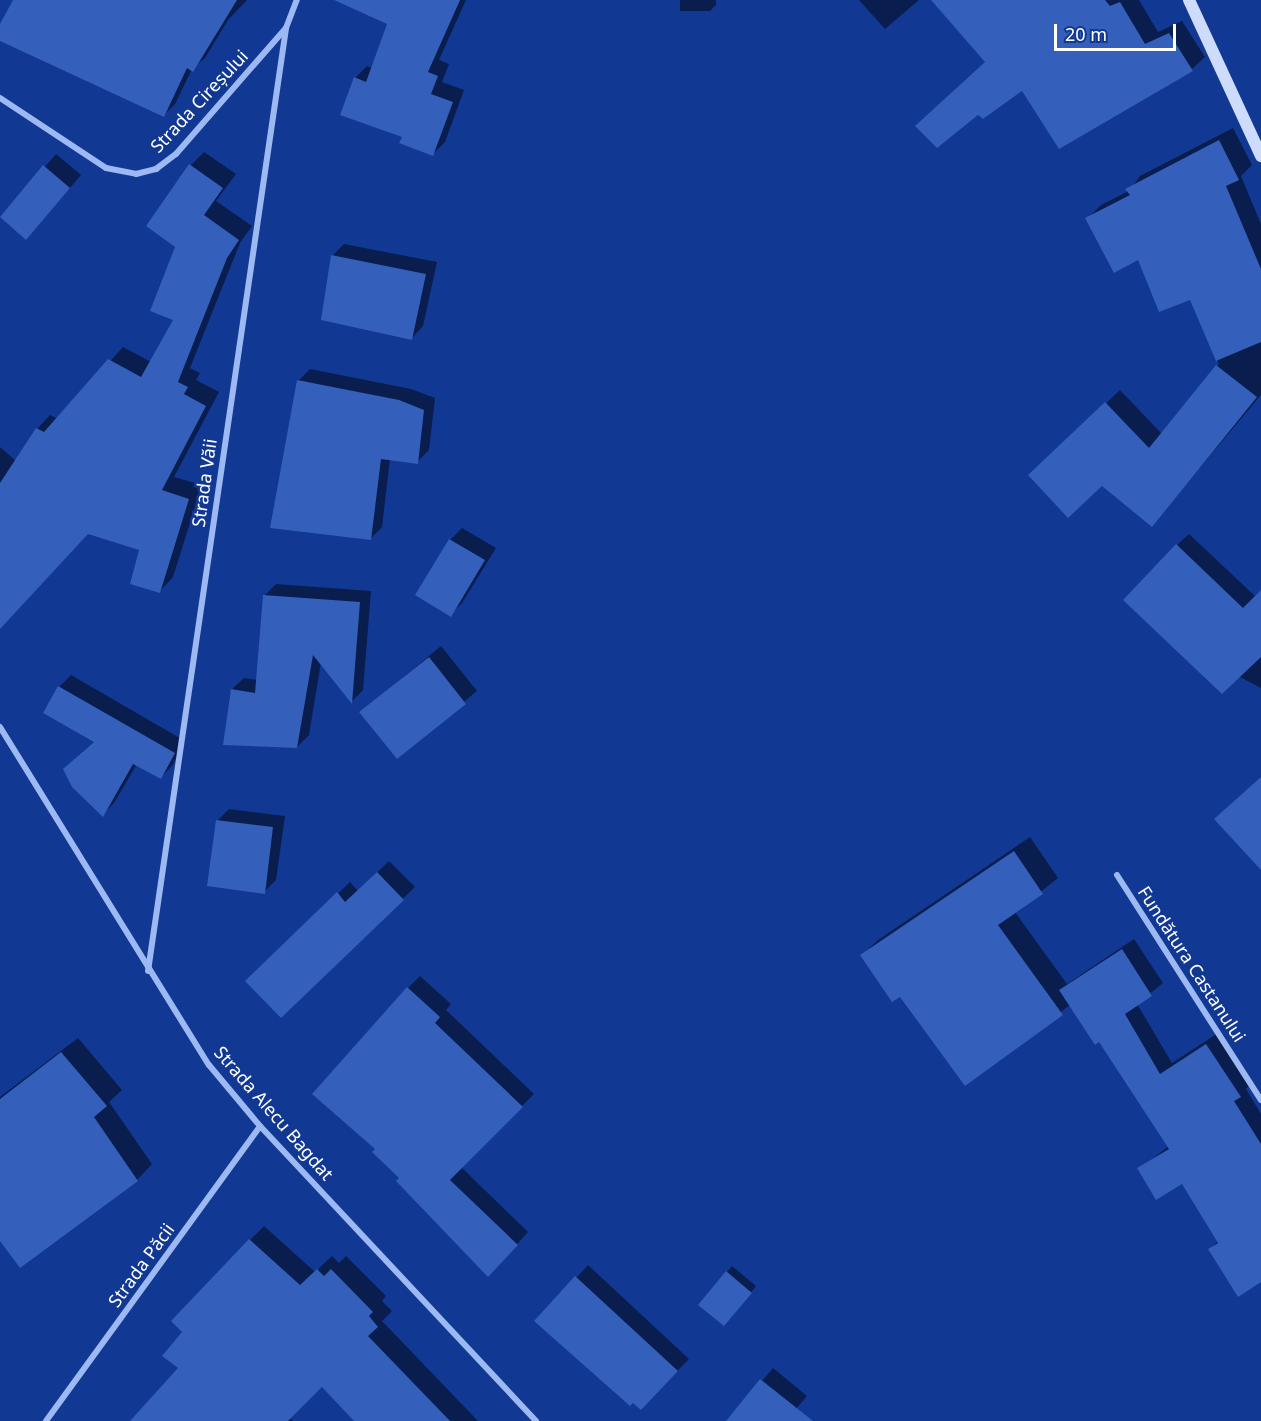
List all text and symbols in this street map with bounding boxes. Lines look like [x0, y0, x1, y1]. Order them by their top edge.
scale bar [1057, 12, 1178, 50]
text: 20 m [1065, 22, 1107, 46]
street label: Strada Cireșului [146, 45, 252, 157]
street label: Strada Văii [187, 437, 221, 529]
street label: Fundătura Castanului [1133, 882, 1251, 1046]
street label: Strada Alecu Bagdat [210, 1042, 338, 1184]
street label: Strada Păcii [103, 1219, 179, 1311]

